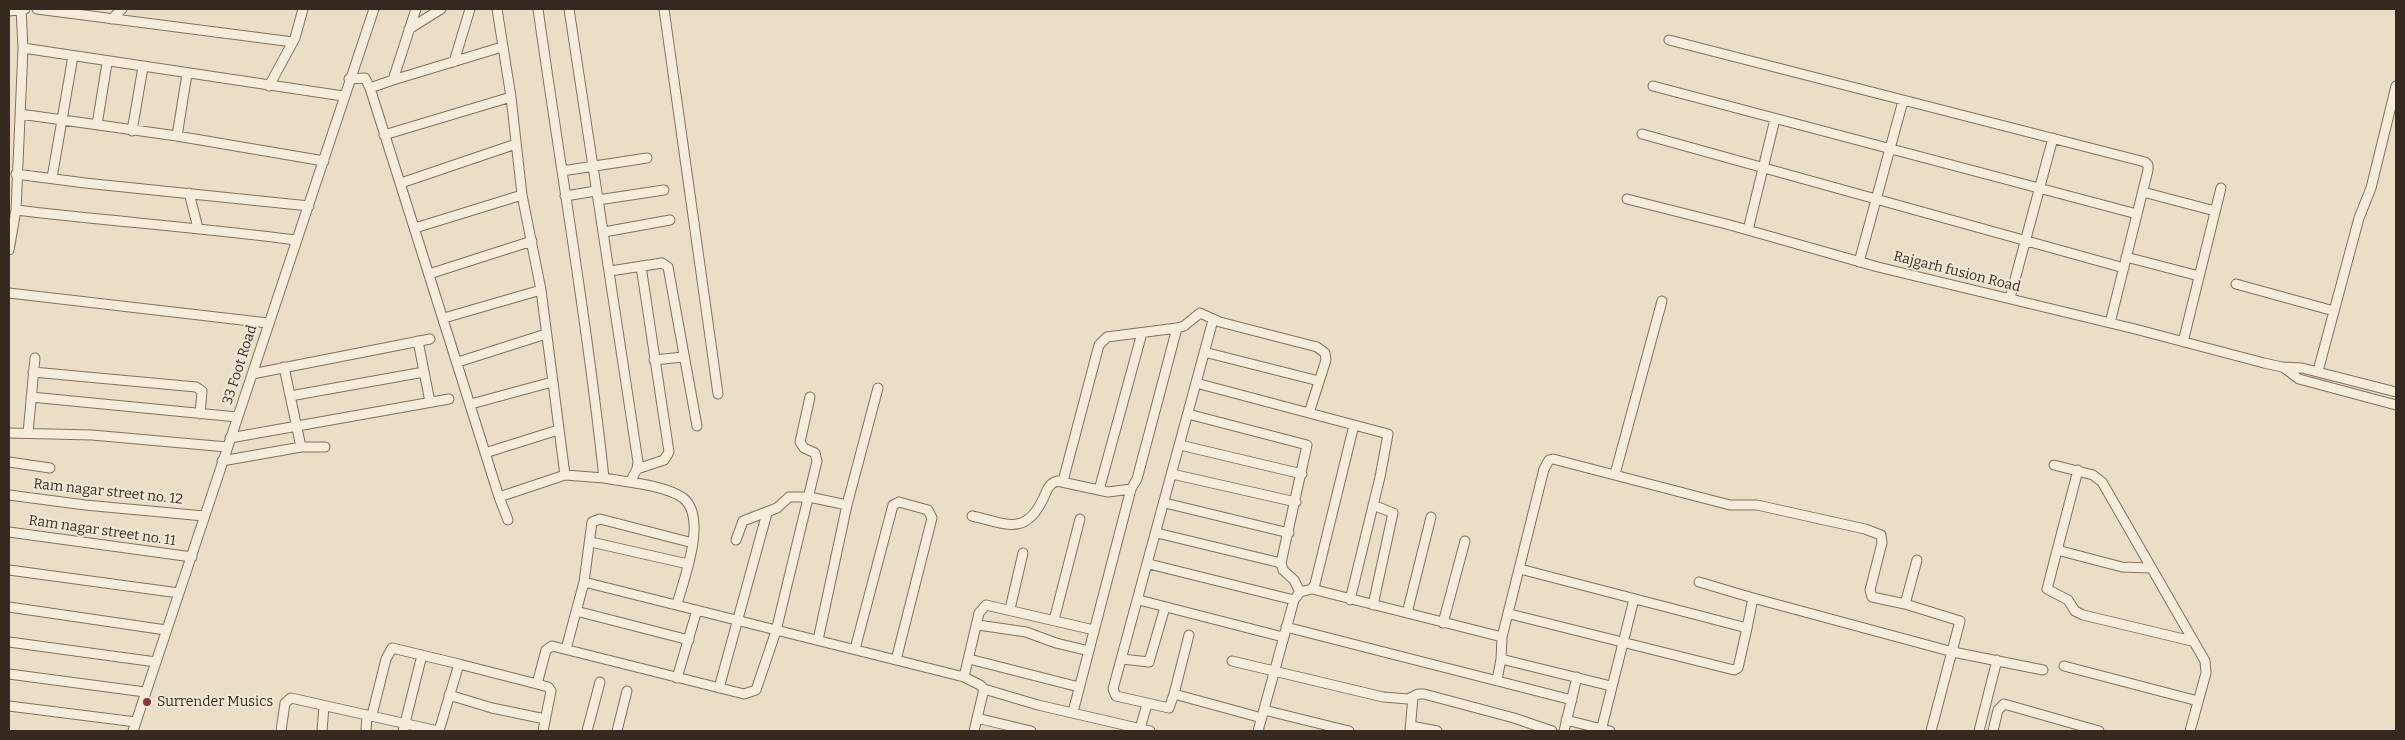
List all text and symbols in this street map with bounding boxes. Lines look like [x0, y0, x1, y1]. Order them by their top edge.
street label: Rajgarh fusion Road [1892, 248, 2022, 296]
street label: 33 Foot Road [219, 323, 261, 407]
street label: Ram nagar street no. 12 [32, 476, 184, 508]
street label: Ram nagar street no. 11 [27, 512, 177, 550]
place label: Surrender Musics [157, 694, 273, 710]
marker: Surrender Musics [141, 696, 153, 708]

